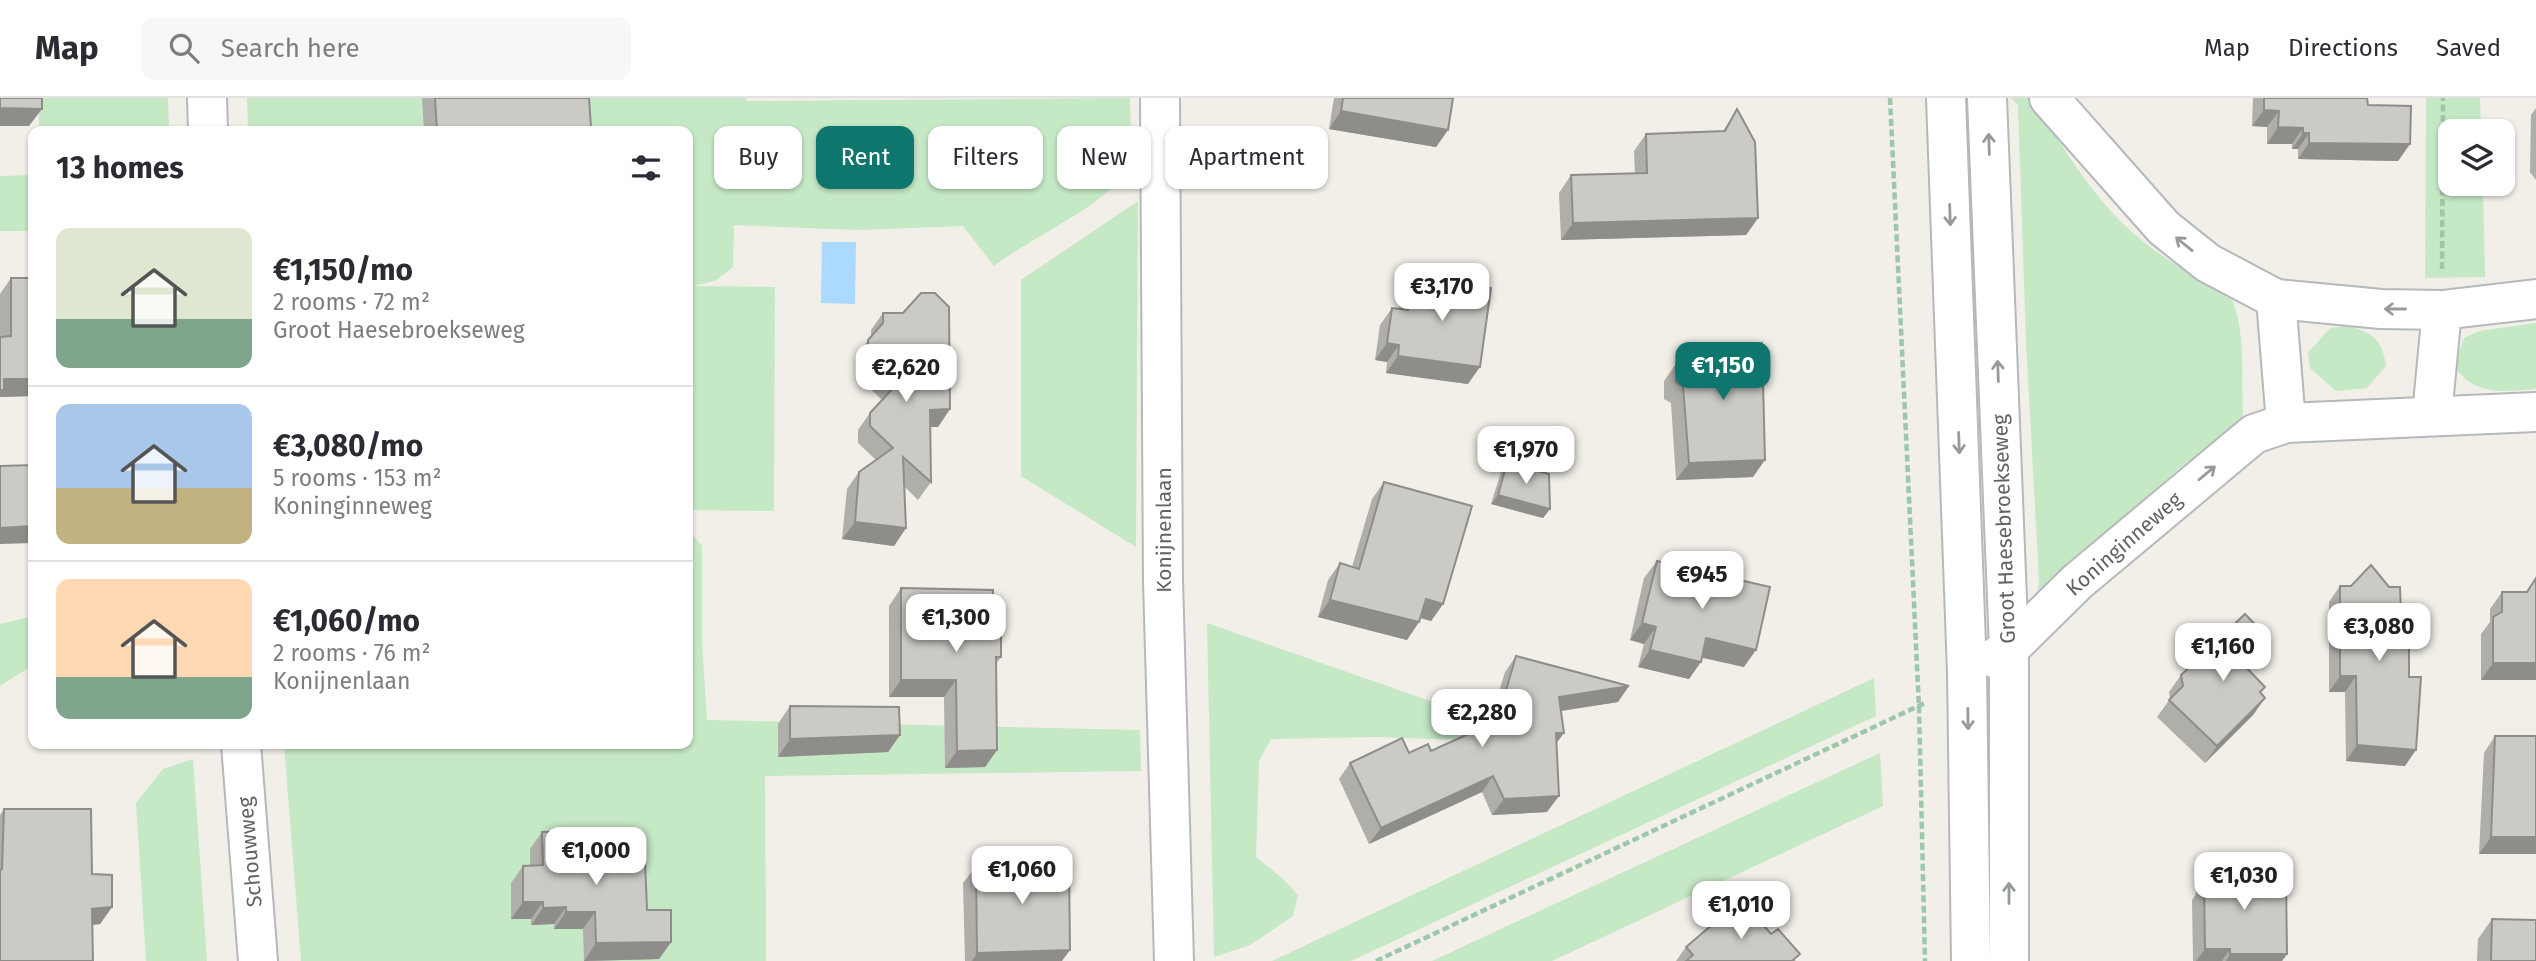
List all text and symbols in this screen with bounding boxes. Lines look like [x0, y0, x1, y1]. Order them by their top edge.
search box [141, 17, 631, 80]
text: Map [35, 28, 99, 68]
icon: search [165, 29, 203, 67]
text: Search here [221, 33, 360, 64]
text: Map [2204, 34, 2250, 62]
text: Directions [2288, 34, 2398, 62]
text: Saved [2436, 34, 2501, 62]
map controls [2438, 119, 2515, 196]
button: layers [2438, 119, 2515, 196]
chip: Buy [714, 126, 802, 189]
chip: Rent [816, 126, 914, 189]
chip: Filters [928, 126, 1043, 189]
chip: New [1057, 126, 1151, 189]
chip: Apartment [1165, 126, 1328, 189]
one-way arrow [1982, 133, 1995, 156]
icon: filters [627, 149, 665, 187]
text: 13 homes [56, 150, 184, 186]
one-way arrow [1944, 203, 1957, 226]
one-way arrow [2175, 236, 2193, 251]
text: €1,150/mo [273, 252, 413, 288]
icon: home [112, 256, 196, 340]
pin: €3,170 [1385, 264, 1499, 323]
text: €3,170 [1410, 272, 1474, 300]
text: 2 rooms · 72 m² [273, 288, 430, 316]
one-way arrow [2384, 303, 2407, 316]
text: Groot Haesebroekseweg [273, 316, 525, 344]
pin: €1,150 [1666, 342, 1780, 402]
pin: €2,620 [849, 344, 963, 404]
text: €1,150 [1691, 351, 1755, 379]
text: €2,620 [872, 353, 940, 381]
one-way arrow [1992, 360, 2005, 383]
street label: Groot Haesebroekseweg [1987, 414, 2021, 644]
pin: €1,970 [1469, 426, 1583, 486]
text: €3,080/mo [273, 428, 423, 464]
one-way arrow [1952, 431, 1965, 454]
icon: home [112, 432, 196, 516]
text: €1,970 [1493, 435, 1559, 463]
text: 5 rooms · 153 m² [273, 464, 442, 492]
one-way arrow [2197, 466, 2215, 481]
street label: Konijnenlaan [1151, 467, 1177, 593]
street label: Koninginneweg [2061, 487, 2187, 601]
text: Koninginneweg [273, 492, 432, 520]
pin: €945 [1661, 552, 1743, 611]
text: €945 [1677, 560, 1727, 588]
pin: €1,300 [899, 594, 1013, 654]
text: €1,060/mo [273, 603, 420, 639]
text: €1,300 [922, 603, 990, 631]
pin: €3,080 [2322, 603, 2436, 663]
icon: home [112, 607, 196, 691]
text: €3,080 [2343, 612, 2415, 640]
pin: €1,160 [2166, 624, 2280, 683]
text: €1,160 [2191, 632, 2255, 660]
text: 2 rooms · 76 m² [273, 639, 431, 667]
text: Konijnenlaan [273, 667, 411, 695]
pin: €2,280 [1425, 690, 1539, 749]
text: €2,280 [1447, 698, 1517, 726]
one-way arrow [1961, 707, 1975, 730]
street label: Schouwweg [232, 796, 268, 908]
pin: €1,000 [539, 828, 653, 887]
text: €1,000 [561, 836, 631, 864]
pin: €1,060 [965, 846, 1079, 906]
pin: €1,030 [2187, 852, 2301, 912]
text: €1,060 [988, 855, 1056, 883]
text: €1,030 [2210, 861, 2278, 889]
pin: €1,010 [1684, 882, 1798, 941]
one-way arrow [2002, 882, 2016, 905]
text: €1,010 [1708, 890, 1774, 918]

